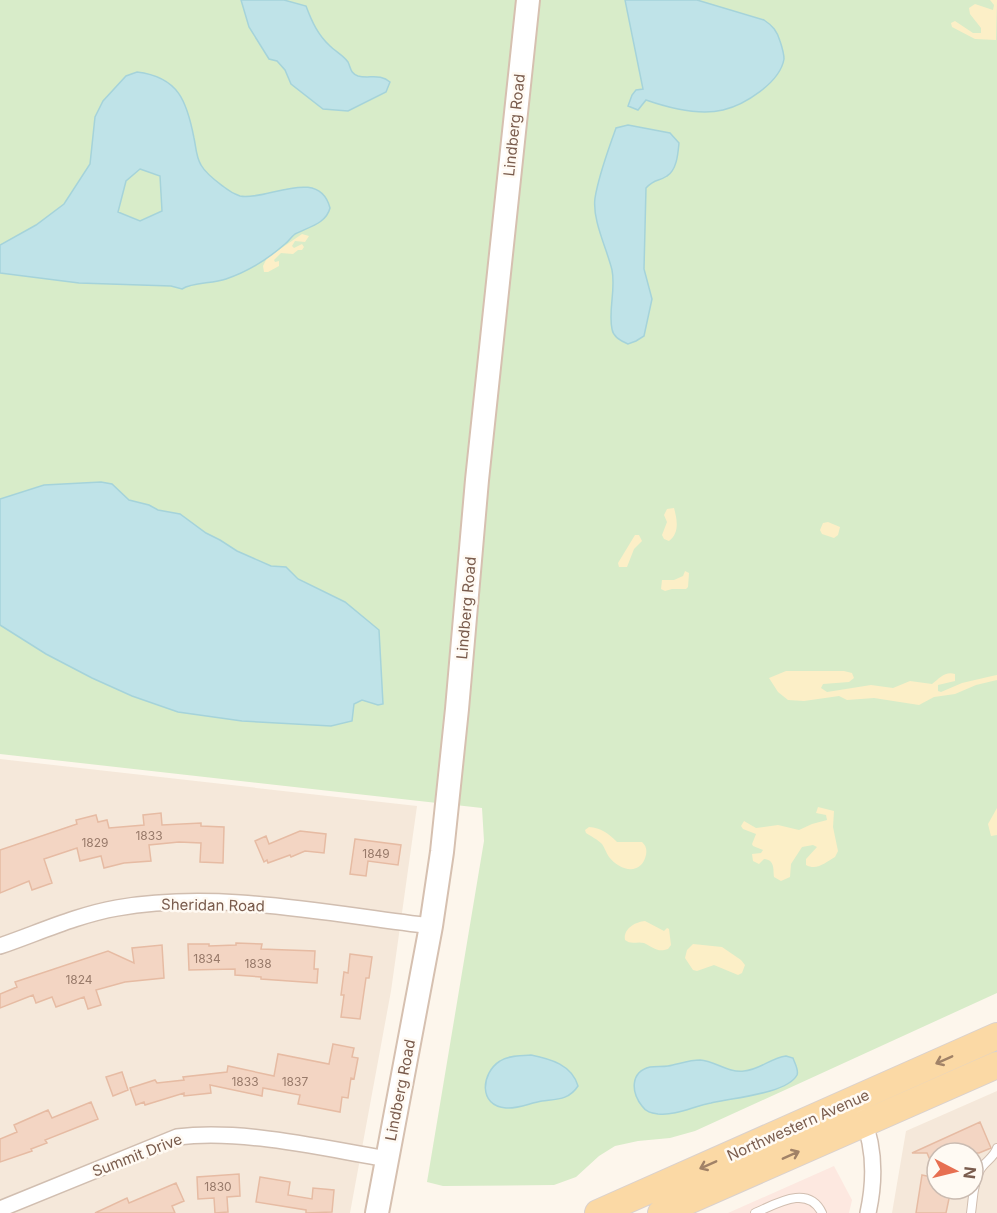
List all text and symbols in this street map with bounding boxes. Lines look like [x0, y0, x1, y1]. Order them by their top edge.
street label: Lindberg Road [499, 73, 529, 177]
street label: Lindberg Road [452, 556, 480, 660]
house number: 1833 [135, 828, 163, 843]
house number: 1829 [81, 835, 109, 850]
house number: 1849 [362, 846, 390, 861]
street label: Sheridan Road [161, 895, 265, 915]
house number: 1834 [193, 951, 221, 966]
house number: 1838 [244, 956, 272, 971]
house number: 1824 [65, 972, 93, 987]
street label: Lindberg Road [381, 1038, 419, 1142]
one-way arrow [935, 1055, 953, 1066]
house number: 1833 [231, 1074, 259, 1089]
house number: 1837 [282, 1074, 308, 1089]
street label: Northwestern Avenue [724, 1085, 872, 1165]
street label: Summit Drive [89, 1129, 185, 1181]
north arrow [925, 1141, 985, 1201]
one-way arrow [782, 1149, 800, 1160]
one-way arrow [699, 1159, 717, 1171]
text: N [959, 1166, 981, 1180]
house number: 1830 [204, 1179, 232, 1194]

